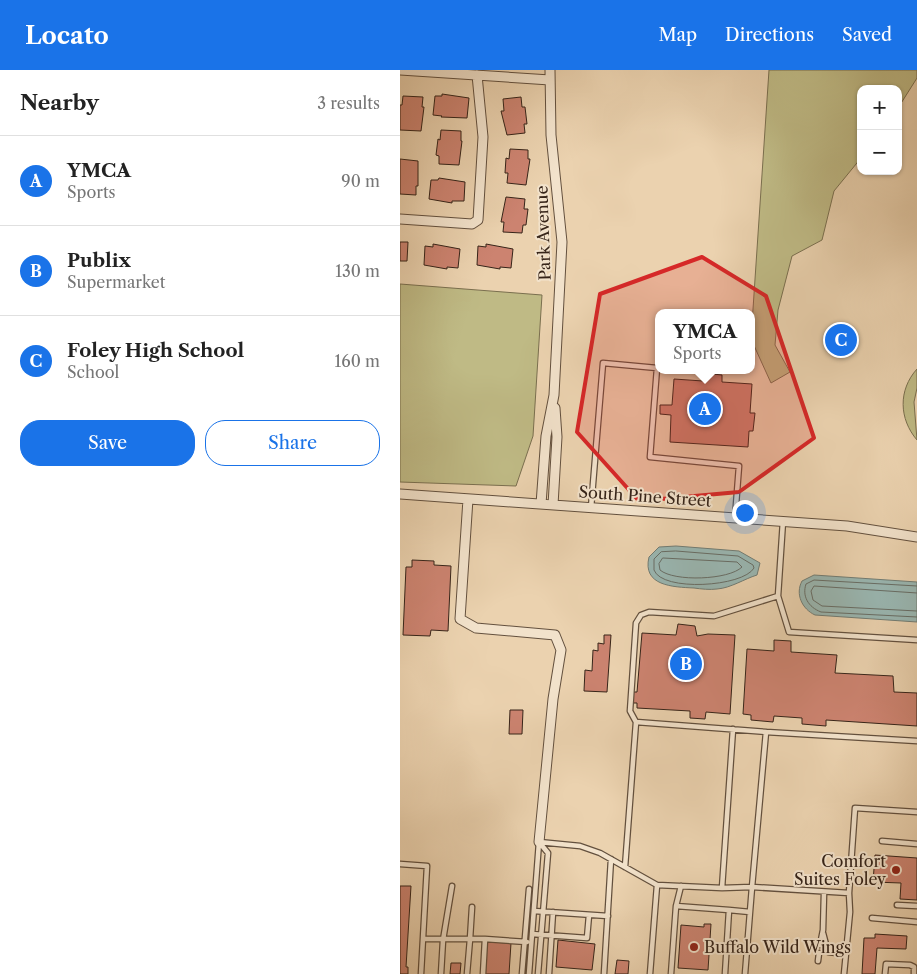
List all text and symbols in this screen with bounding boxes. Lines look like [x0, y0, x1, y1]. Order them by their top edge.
text: Locato [25, 21, 109, 50]
text: Map [658, 24, 697, 46]
text: Directions [725, 24, 814, 46]
text: Saved [842, 24, 892, 46]
map controls [857, 85, 902, 175]
button: + [857, 85, 902, 130]
text: Nearby [20, 90, 99, 115]
text: 3 results [317, 93, 380, 113]
button: − [857, 130, 902, 175]
text: YMCA [67, 159, 131, 182]
text: A [30, 171, 42, 191]
text: 90 m [341, 171, 380, 191]
text: Sports [67, 182, 116, 202]
street label: Park Avenue [531, 185, 555, 281]
text: Publix [67, 249, 131, 272]
text: B [30, 261, 42, 281]
text: 130 m [335, 261, 380, 281]
text: Supermarket [67, 272, 165, 292]
popup [655, 309, 755, 374]
text: YMCA [673, 320, 737, 343]
pin: C [825, 321, 857, 359]
text: Foley High School [67, 339, 244, 362]
text: Sports [673, 343, 722, 363]
text: C [30, 351, 42, 371]
text: 160 m [335, 351, 380, 371]
text: School [67, 362, 119, 382]
pin: A [689, 390, 721, 428]
button: Save [20, 420, 195, 466]
button: Share [205, 420, 380, 466]
street label: South Pine Street [578, 481, 712, 511]
your location [732, 500, 758, 526]
pin: B [670, 645, 702, 683]
place label: Comfort Suites Foley [794, 851, 887, 889]
marker: Comfort Suites Foley [890, 864, 902, 876]
place label: Buffalo Wild Wings [704, 937, 851, 957]
marker: Buffalo Wild Wings [688, 941, 700, 953]

